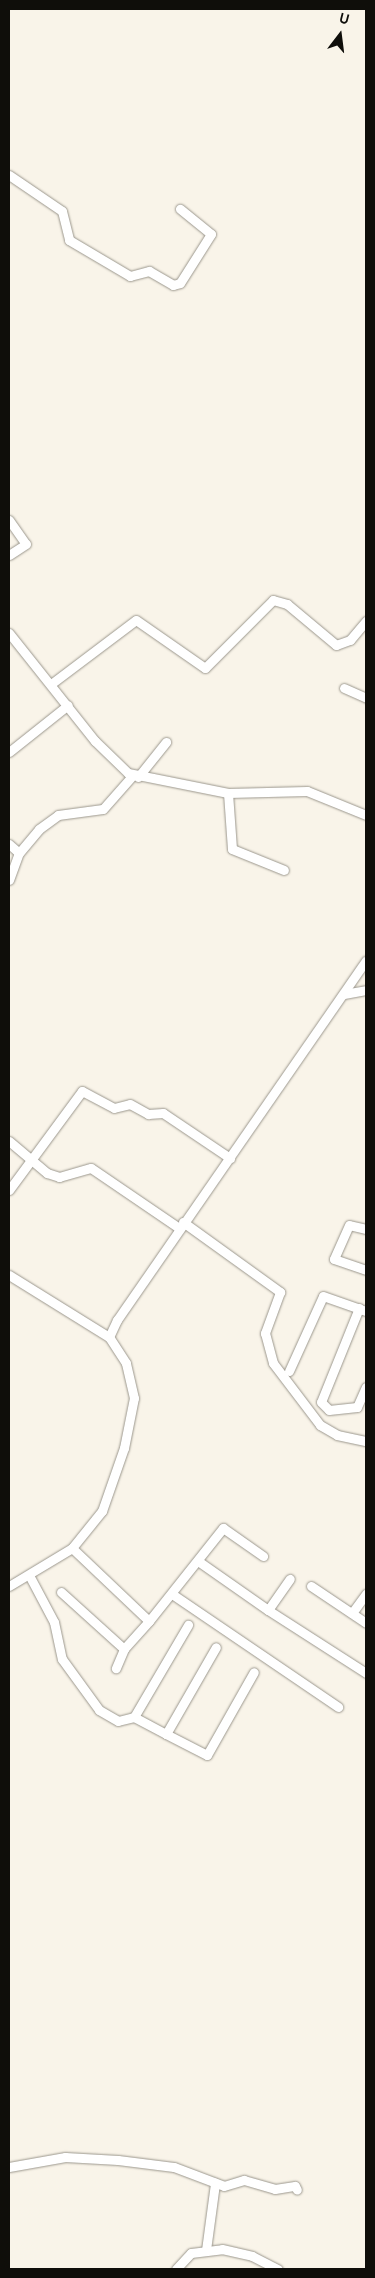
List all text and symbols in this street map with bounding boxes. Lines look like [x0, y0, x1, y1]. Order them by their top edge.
north arrow [315, 10, 365, 60]
text: U [337, 11, 351, 30]

